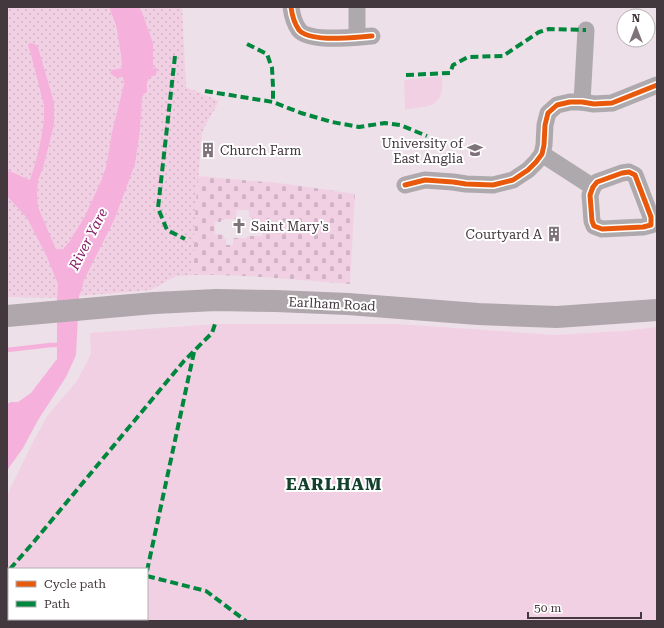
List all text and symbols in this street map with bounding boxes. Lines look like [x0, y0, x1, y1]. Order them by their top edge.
north arrow [616, 8, 656, 48]
text: N [632, 12, 641, 25]
place label: University of East Anglia [381, 136, 464, 166]
building icon: Church Farm [199, 141, 217, 159]
school or university icon: University of East Anglia [466, 141, 484, 159]
place label: Church Farm [220, 143, 301, 158]
water label: River Yare [65, 206, 110, 273]
church icon: Saint Mary's [230, 217, 248, 235]
place label: Saint Mary's [251, 219, 329, 234]
building icon: Courtyard A [545, 225, 563, 243]
place label: Courtyard A [466, 227, 542, 242]
street label: Earlham Road [288, 294, 377, 314]
district label: EARLHAM [286, 474, 382, 494]
legend [8, 568, 148, 620]
text: Cycle path [44, 577, 106, 591]
scale bar [528, 594, 641, 620]
text: Path [44, 597, 70, 611]
text: 50 m [534, 601, 561, 615]

